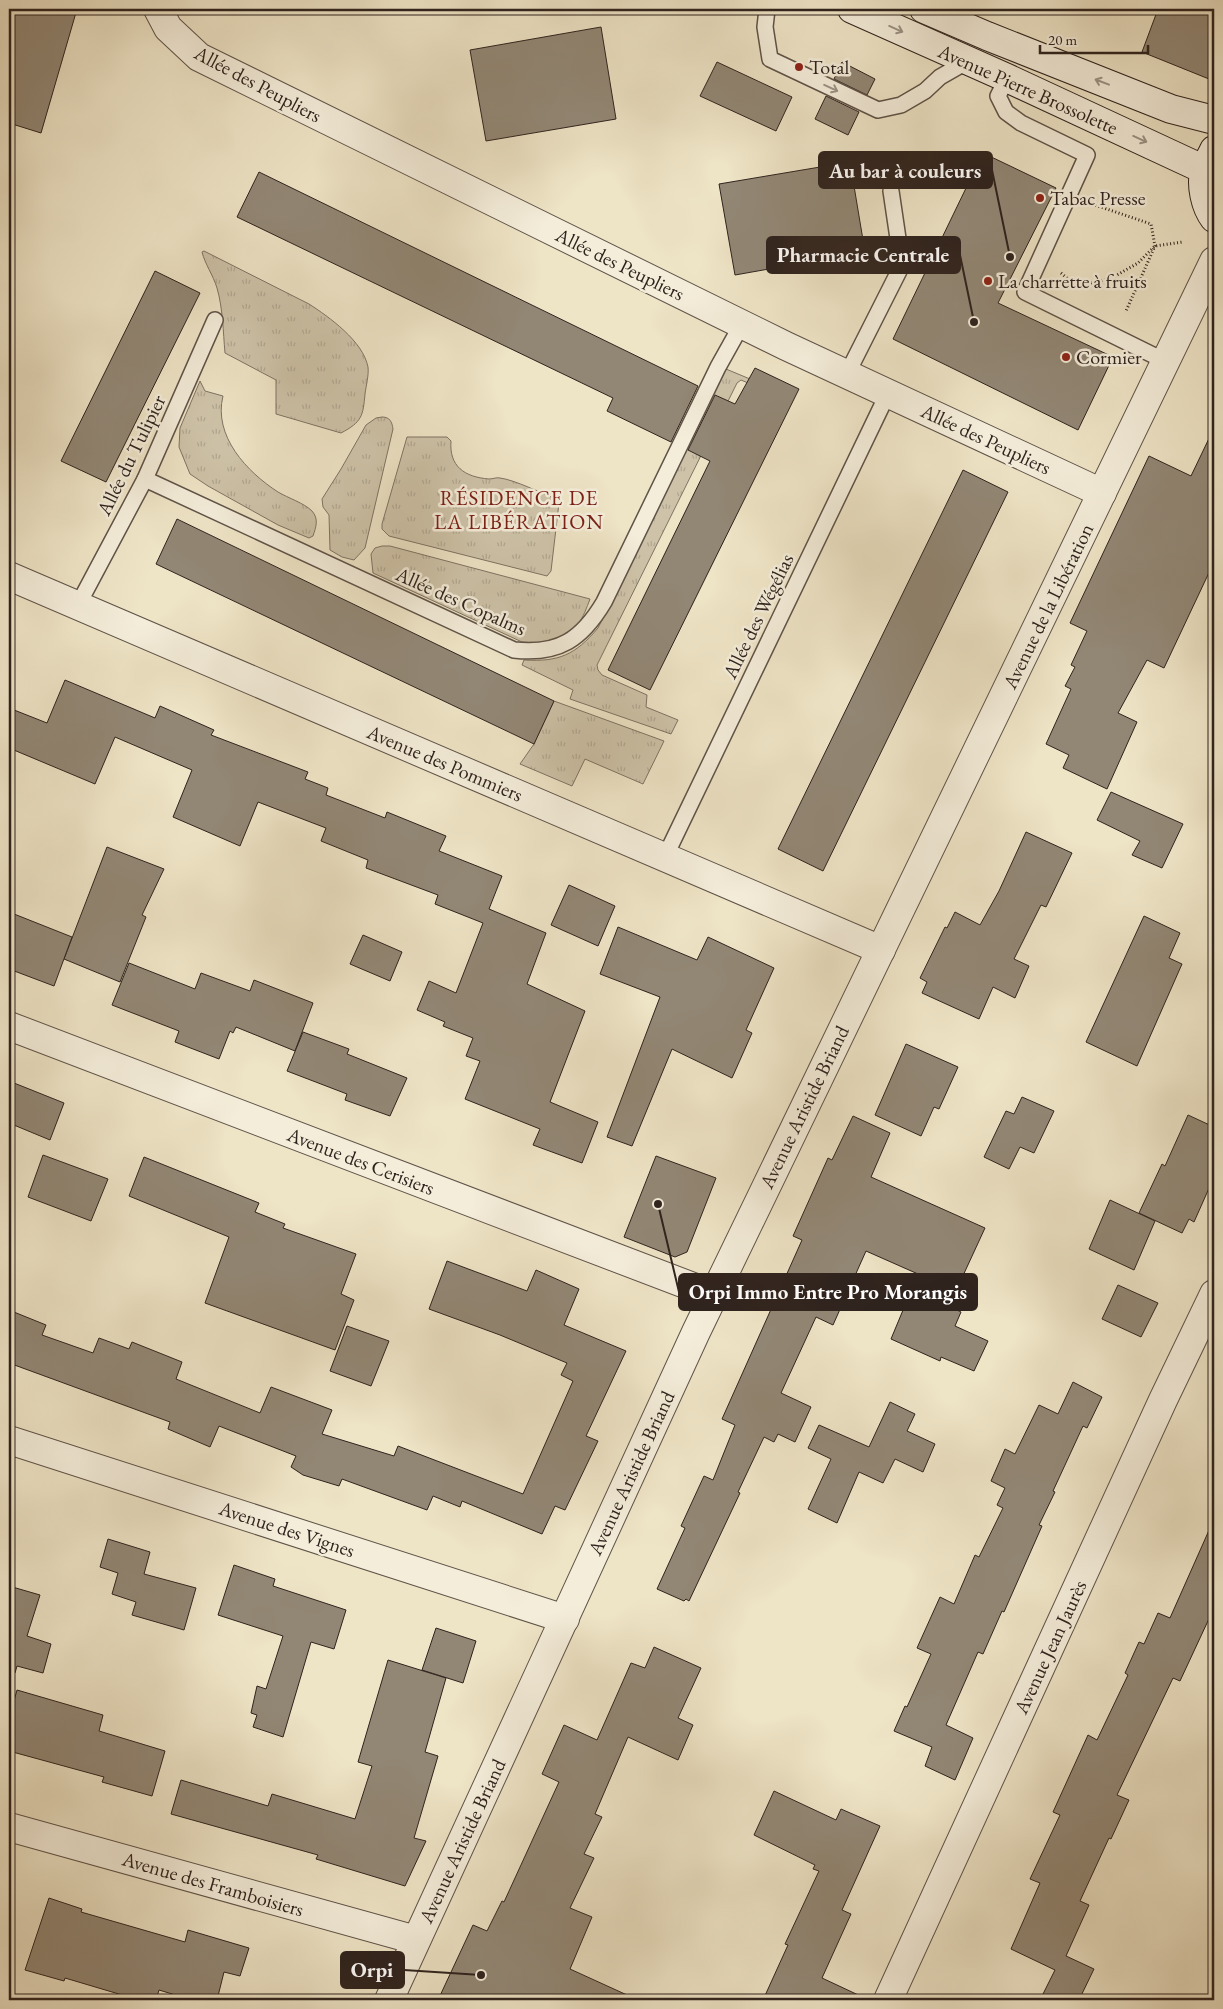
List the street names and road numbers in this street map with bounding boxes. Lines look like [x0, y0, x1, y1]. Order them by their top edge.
street label: Avenue Pierre Brossolette [933, 37, 1122, 140]
street label: Allée des Peupliers [189, 39, 326, 128]
street label: Allée des Peupliers [550, 221, 689, 306]
street label: Allée du Tulipier [90, 390, 172, 520]
street label: Allée des Peupliers [916, 397, 1055, 480]
street label: Avenue de la Libération [996, 519, 1100, 694]
street label: Allée des Wégélias [716, 549, 799, 684]
street label: Allée des Copalms [391, 560, 530, 641]
street label: Avenue des Pommiers [362, 718, 527, 808]
street label: Avenue Aristide Briand [753, 1020, 855, 1194]
street label: Avenue des Cerisiers [283, 1121, 438, 1201]
street label: Avenue Aristide Briand [581, 1386, 681, 1560]
street label: Avenue des Vignes [215, 1495, 358, 1563]
street label: Avenue Jean Jaurès [1007, 1576, 1092, 1719]
street label: Avenue Aristide Briand [412, 1754, 512, 1928]
street label: Avenue des Framboisiers [118, 1845, 307, 1922]

